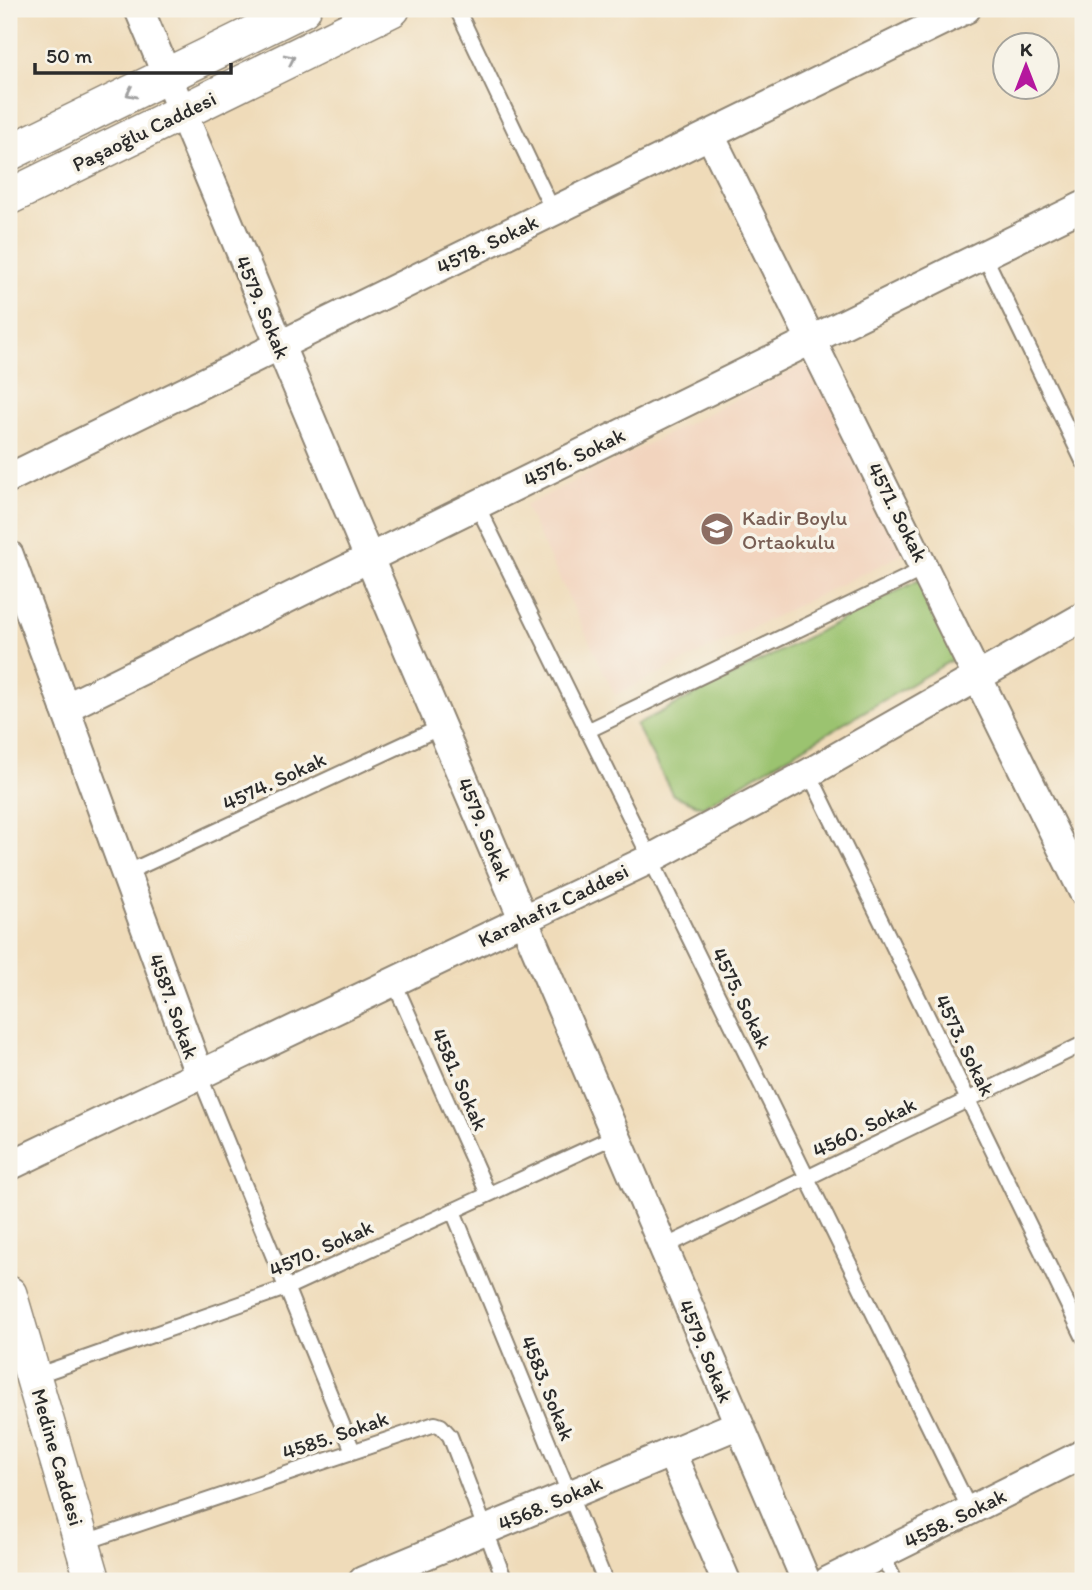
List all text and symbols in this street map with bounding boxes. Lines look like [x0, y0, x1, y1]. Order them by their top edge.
scale bar [35, 32, 231, 76]
north arrow [990, 32, 1060, 102]
text: K [1020, 38, 1033, 61]
text: 50 m [46, 43, 93, 68]
one-way arrow [283, 53, 295, 67]
one-way arrow [126, 84, 138, 98]
street label: Paşaoğlu Caddesi [68, 85, 220, 177]
street label: 4578. Sokak [432, 209, 542, 279]
street label: 4579. Sokak [230, 252, 296, 362]
street label: 4576. Sokak [519, 422, 629, 492]
street label: 4571. Sokak [862, 458, 934, 566]
place label: Kadir Boylu Ortaokulu [742, 505, 848, 554]
school or university icon: Kadir Boylu Ortaokulu [698, 510, 736, 548]
street label: 4574. Sokak [218, 746, 330, 816]
street label: 4579. Sokak [452, 774, 518, 884]
street label: Karahafız Caddesi [474, 858, 632, 952]
street label: 4575. Sokak [707, 943, 777, 1053]
street label: 4587. Sokak [143, 950, 205, 1062]
street label: 4573. Sokak [930, 990, 1000, 1100]
street label: 4581. Sokak [426, 1024, 494, 1134]
street label: 4560. Sokak [808, 1091, 920, 1163]
street label: 4570. Sokak [265, 1214, 377, 1282]
street label: 4579. Sokak [673, 1296, 739, 1406]
street label: 4583. Sokak [516, 1332, 580, 1444]
street label: Medine Caddesi [26, 1385, 90, 1529]
street label: 4585. Sokak [279, 1405, 392, 1465]
street label: 4568. Sokak [494, 1470, 606, 1536]
street label: 4558. Sokak [900, 1482, 1010, 1553]

